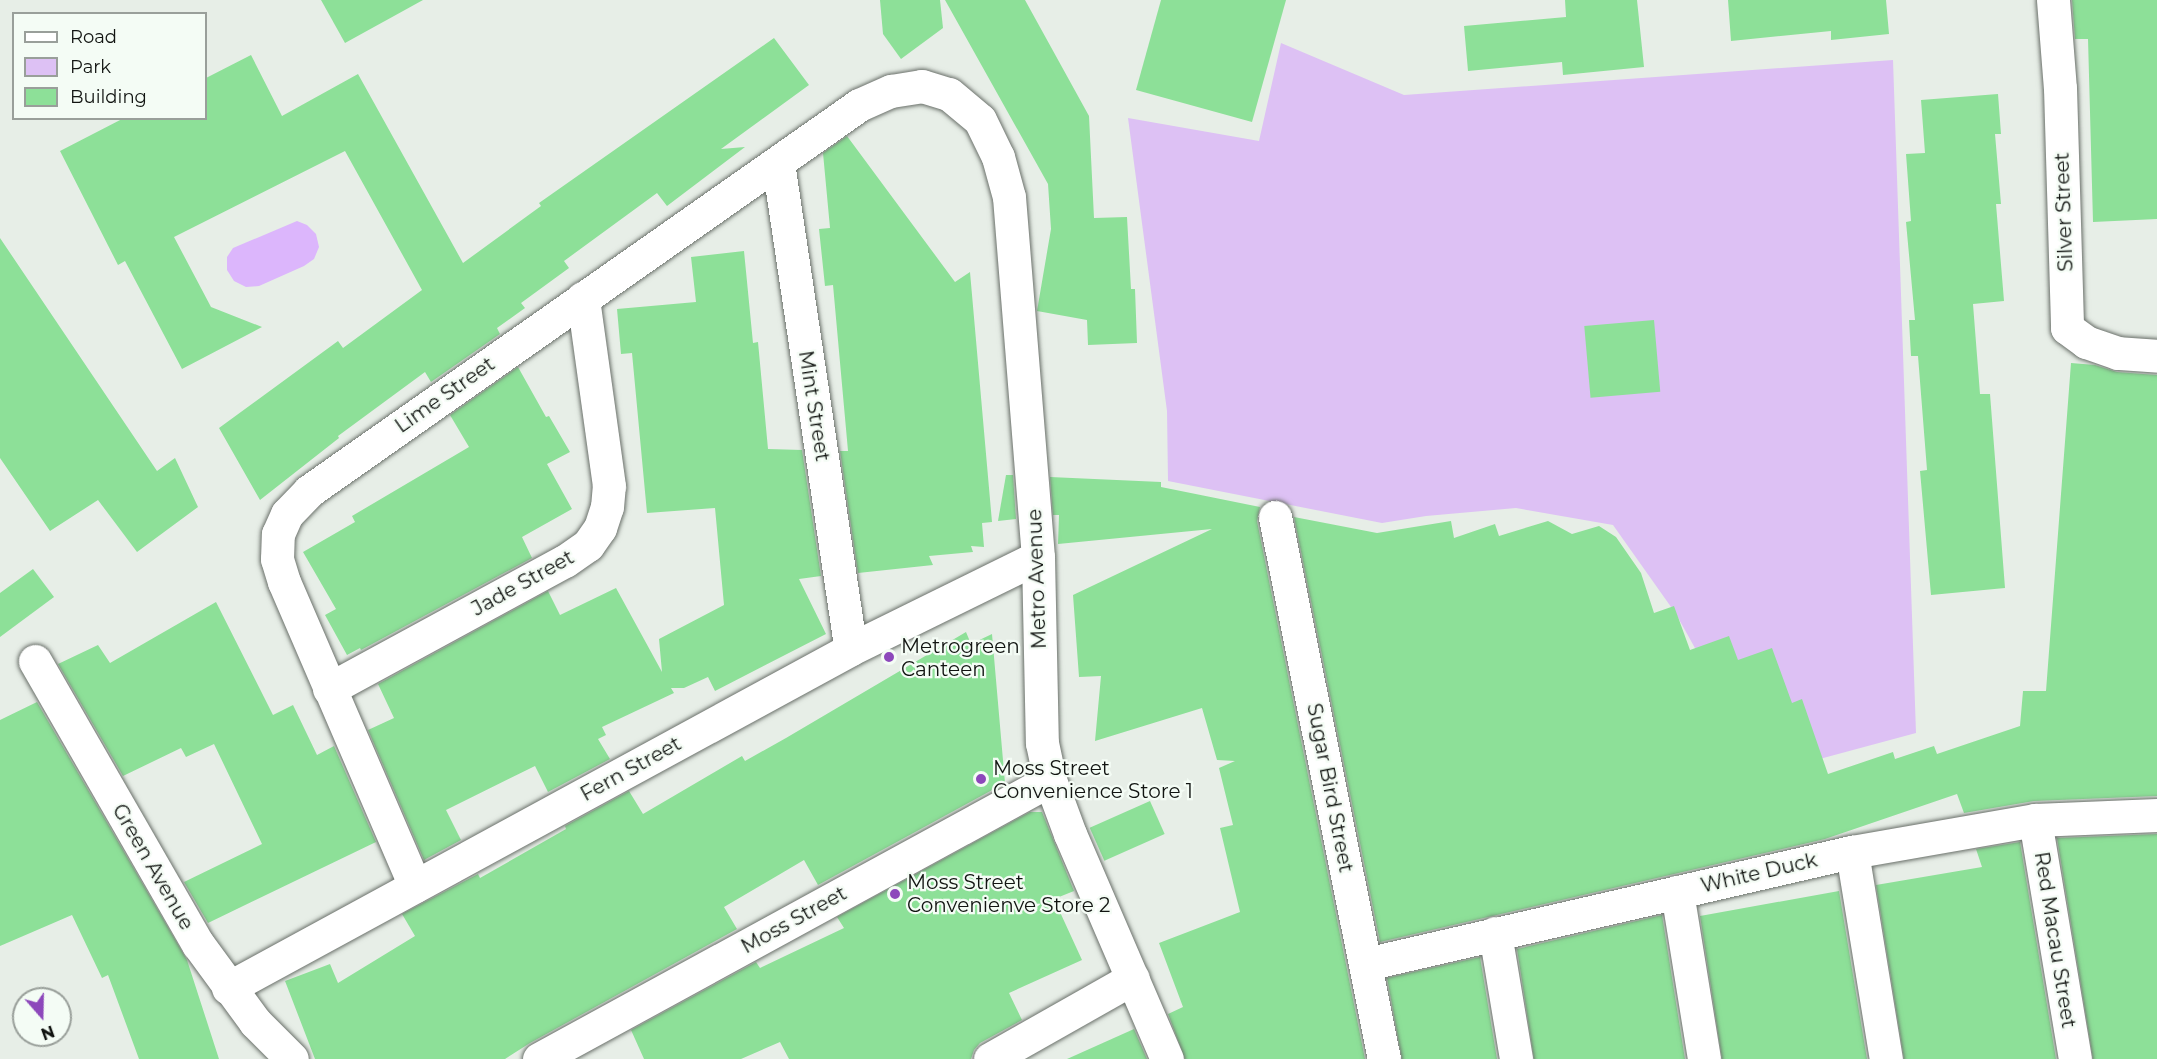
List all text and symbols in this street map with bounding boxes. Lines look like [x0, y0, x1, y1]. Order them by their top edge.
legend [12, 12, 207, 120]
text: Road [70, 26, 117, 48]
text: Park [70, 56, 111, 78]
text: Building [70, 86, 147, 108]
street label: Silver Street [2050, 152, 2078, 272]
street label: Mint Street [793, 349, 835, 463]
street label: Lime Street [391, 352, 499, 438]
street label: Metro Avenue [1023, 508, 1051, 650]
street label: Jade Street [468, 545, 578, 621]
place label: Metrogreen Canteen [901, 634, 1020, 681]
marker: Metrogreen Canteen [882, 650, 896, 664]
street label: Sugar Bird Street [1302, 701, 1358, 875]
street label: Fern Street [576, 731, 686, 807]
place label: Moss Street Convenience Store 1 [993, 756, 1193, 803]
marker: Moss Street Convenience Store 1 [974, 772, 988, 786]
street label: Green Avenue [107, 800, 199, 934]
street label: White Duck [1698, 848, 1820, 898]
street label: Red Macau Street [2029, 850, 2081, 1030]
place label: Moss Street Convenienve Store 2 [907, 870, 1110, 917]
street label: Moss Street [737, 881, 851, 959]
marker: Moss Street Convenienve Store 2 [888, 887, 902, 901]
north arrow [12, 987, 72, 1047]
text: N [38, 1021, 57, 1044]

